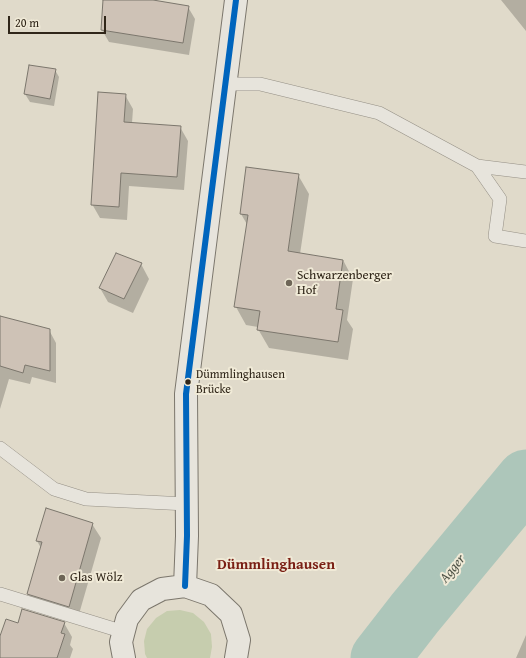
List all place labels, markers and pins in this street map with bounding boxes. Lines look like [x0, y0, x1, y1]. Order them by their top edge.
place label: Schwarzenberger Hof [297, 268, 392, 299]
marker: Schwarzenberger Hof [284, 278, 294, 288]
place label: Dümmlinghausen Brücke [196, 368, 285, 396]
marker: Dümmlinghausen Brücke [183, 377, 193, 387]
place label: Glas Wölz [70, 570, 123, 586]
marker: Glas Wölz [57, 573, 67, 583]

